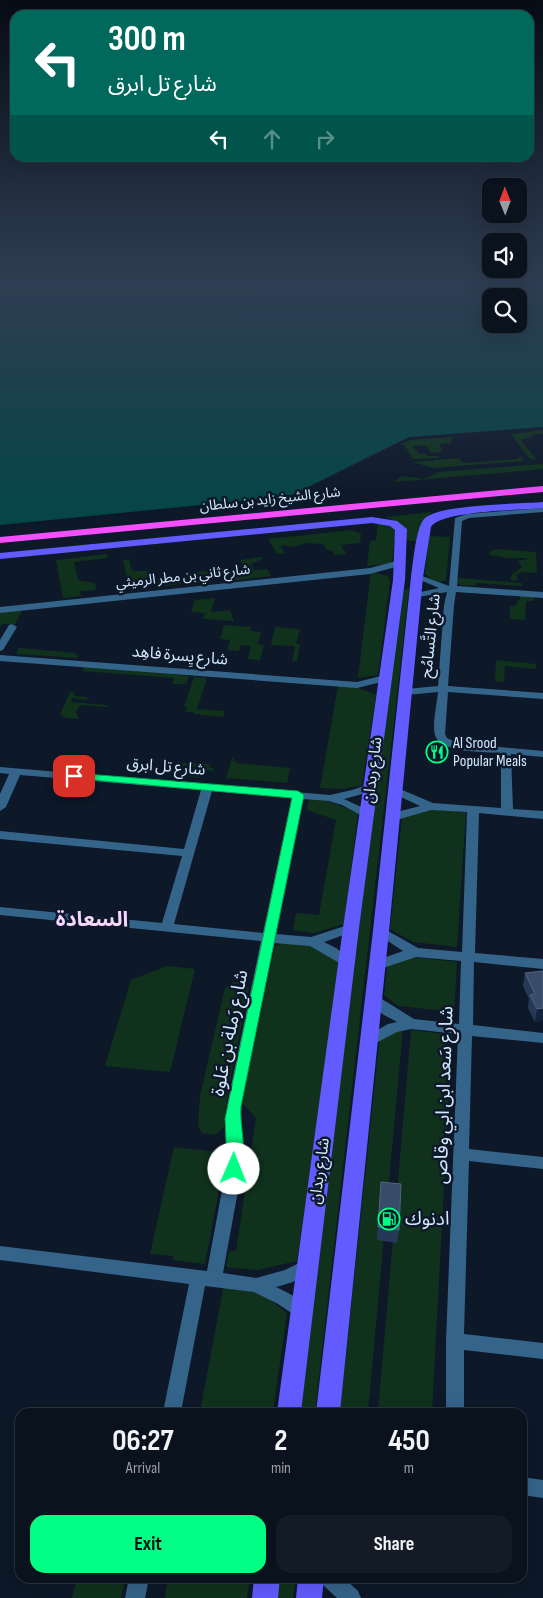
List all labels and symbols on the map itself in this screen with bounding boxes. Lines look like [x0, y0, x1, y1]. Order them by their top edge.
north arrow [482, 178, 528, 222]
street label: شارع الشيخ زايد بن سلطان [199, 483, 342, 517]
street label: شارع ثاني بن مطر الرميثي [115, 560, 251, 594]
street label: شارع التَّسامُح [416, 593, 447, 679]
street label: شارع يِسرة فاهِد [131, 642, 229, 672]
place label: Al Srood Popular Meals [452, 734, 527, 771]
street label: شارع ربدان [360, 736, 388, 805]
restaurant icon: Al Srood Popular Meals [425, 740, 449, 764]
street label: شارع تل ابرق [126, 754, 206, 782]
pin [53, 755, 95, 797]
district label: السعادة [56, 907, 128, 932]
street label: شارع رَملة بن عَلوة [206, 968, 254, 1098]
street label: شارع سَعد ابن ابي وقاص [429, 1005, 461, 1185]
street label: شارع ربدان [306, 1137, 336, 1206]
position arrow [207, 1142, 259, 1194]
fuel station icon: ادنوك [377, 1207, 401, 1231]
place label: ادنوك [405, 1208, 449, 1231]

